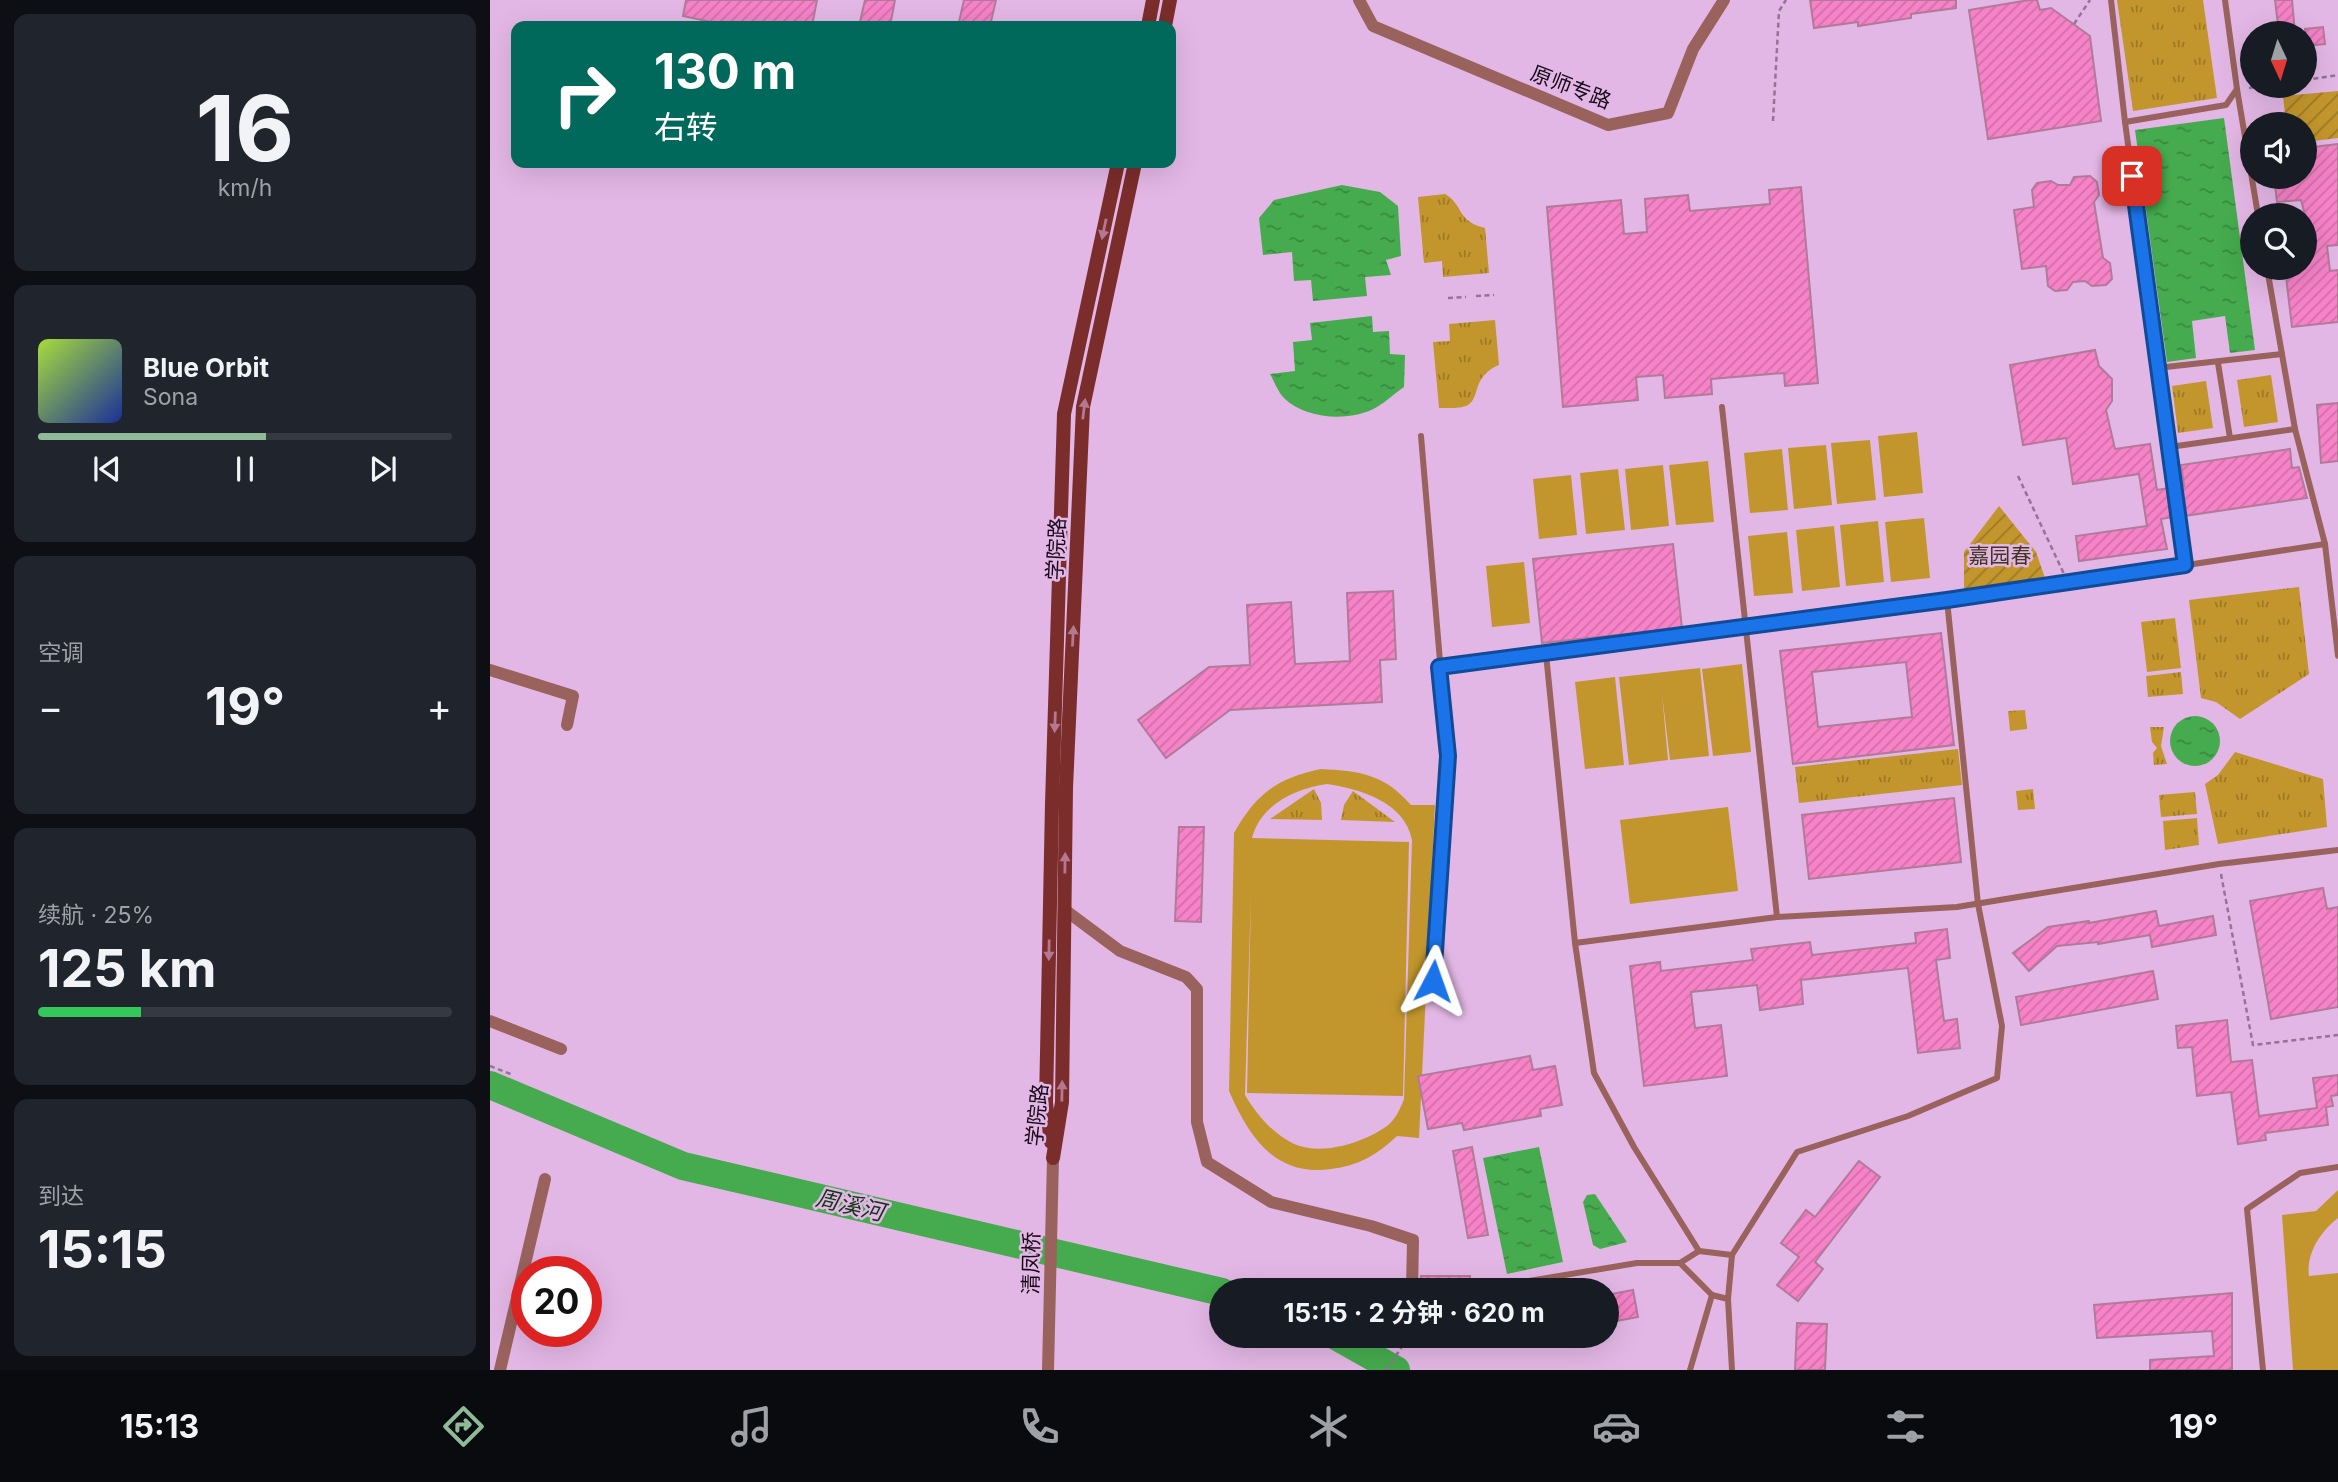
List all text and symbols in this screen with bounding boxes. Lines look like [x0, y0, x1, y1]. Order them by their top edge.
north arrow [2240, 21, 2317, 98]
map controls [2240, 21, 2317, 280]
text: 130 m [654, 42, 796, 101]
icon: right [539, 49, 630, 140]
street label: 原师专路 [1527, 60, 1615, 114]
text: 16 [196, 73, 294, 183]
text: 右转 [654, 108, 718, 147]
button: sound [2240, 112, 2317, 189]
pin [2102, 146, 2162, 206]
icon: arrive [2113, 157, 2151, 195]
text: km/h [218, 174, 272, 202]
button: search [2240, 203, 2317, 280]
one-way arrow [1098, 219, 1109, 241]
text: Blue Orbit [143, 352, 269, 383]
text: Sona [143, 383, 198, 411]
one-way arrow [1079, 398, 1090, 420]
icon: previous [88, 450, 126, 488]
icon: pause [226, 450, 264, 488]
icon: next [364, 450, 402, 488]
street label: 学院路 [1042, 517, 1070, 581]
park label: 嘉园春 [1969, 543, 2032, 568]
one-way arrow [1068, 625, 1079, 647]
text: 空调 [38, 639, 84, 667]
text: 19° [205, 675, 285, 738]
text: − [38, 684, 63, 730]
text: + [427, 684, 452, 730]
one-way arrow [1049, 711, 1060, 733]
one-way arrow [1059, 852, 1071, 874]
text: 续航 · 25% [38, 901, 154, 929]
text: 125 km [38, 937, 216, 1000]
one-way arrow [1043, 939, 1055, 961]
position arrow [1396, 944, 1470, 1018]
one-way arrow [1056, 1080, 1068, 1102]
street label: 学院路 [1021, 1082, 1053, 1148]
text: 到达 [38, 1182, 84, 1210]
water label: 周溪河 [813, 1184, 891, 1227]
text: 15:15 [38, 1218, 167, 1281]
street label: 清凤桥 [1018, 1231, 1044, 1295]
speed limit sign: 20 [511, 1256, 602, 1347]
text: 15:15 · 2 分钟 · 620 m [1283, 1297, 1545, 1328]
icon: directions [439, 1402, 488, 1451]
icon: music [727, 1402, 776, 1451]
icon: phone [1015, 1402, 1064, 1451]
icon: climate [1304, 1402, 1353, 1451]
icon: car [1592, 1402, 1641, 1451]
icon: filters [1881, 1402, 1930, 1451]
text: 15:13 [120, 1407, 199, 1446]
text: 19° [2169, 1407, 2218, 1446]

